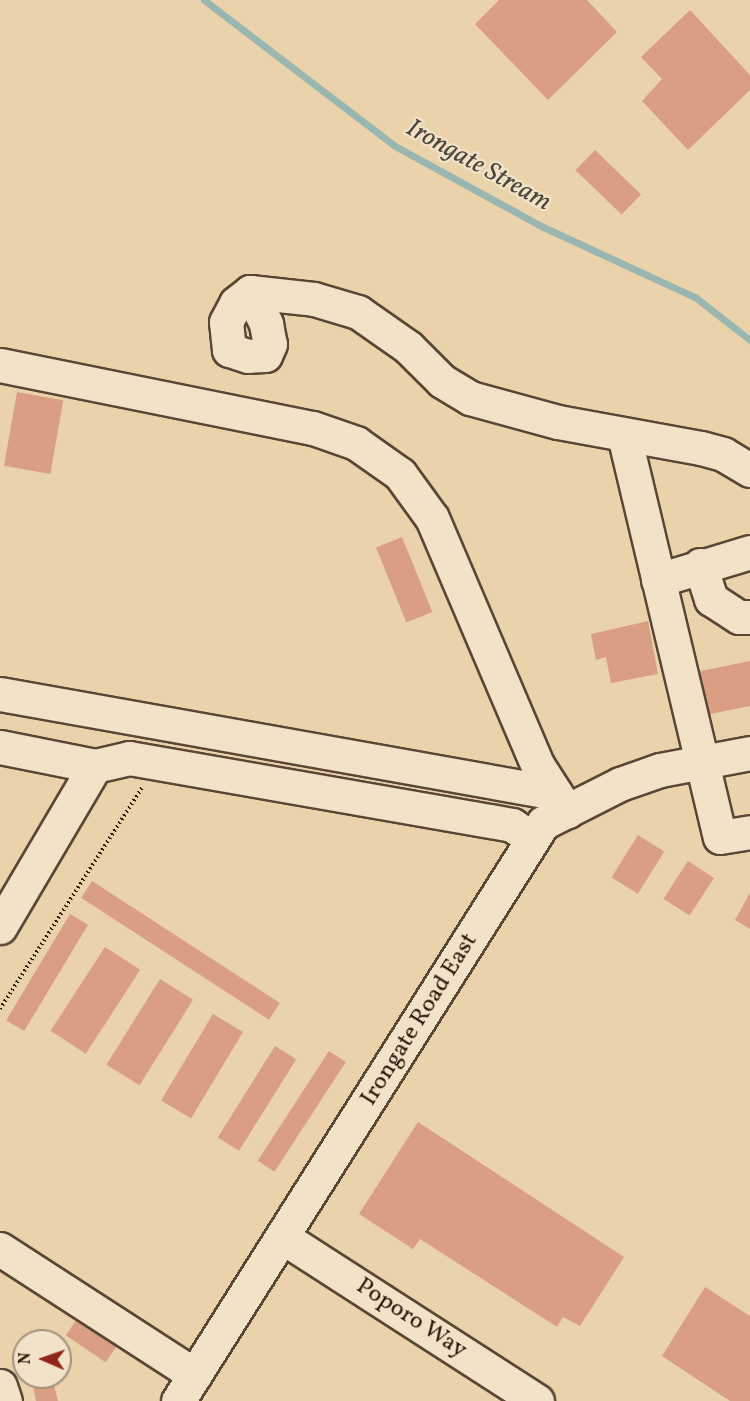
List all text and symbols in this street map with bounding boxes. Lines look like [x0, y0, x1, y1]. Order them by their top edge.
water label: Irongate Stream [400, 113, 556, 219]
street label: Irongate Road East [355, 928, 485, 1112]
street label: Poporo Way [350, 1272, 472, 1366]
north arrow [12, 1329, 72, 1389]
text: N [15, 1352, 37, 1365]

